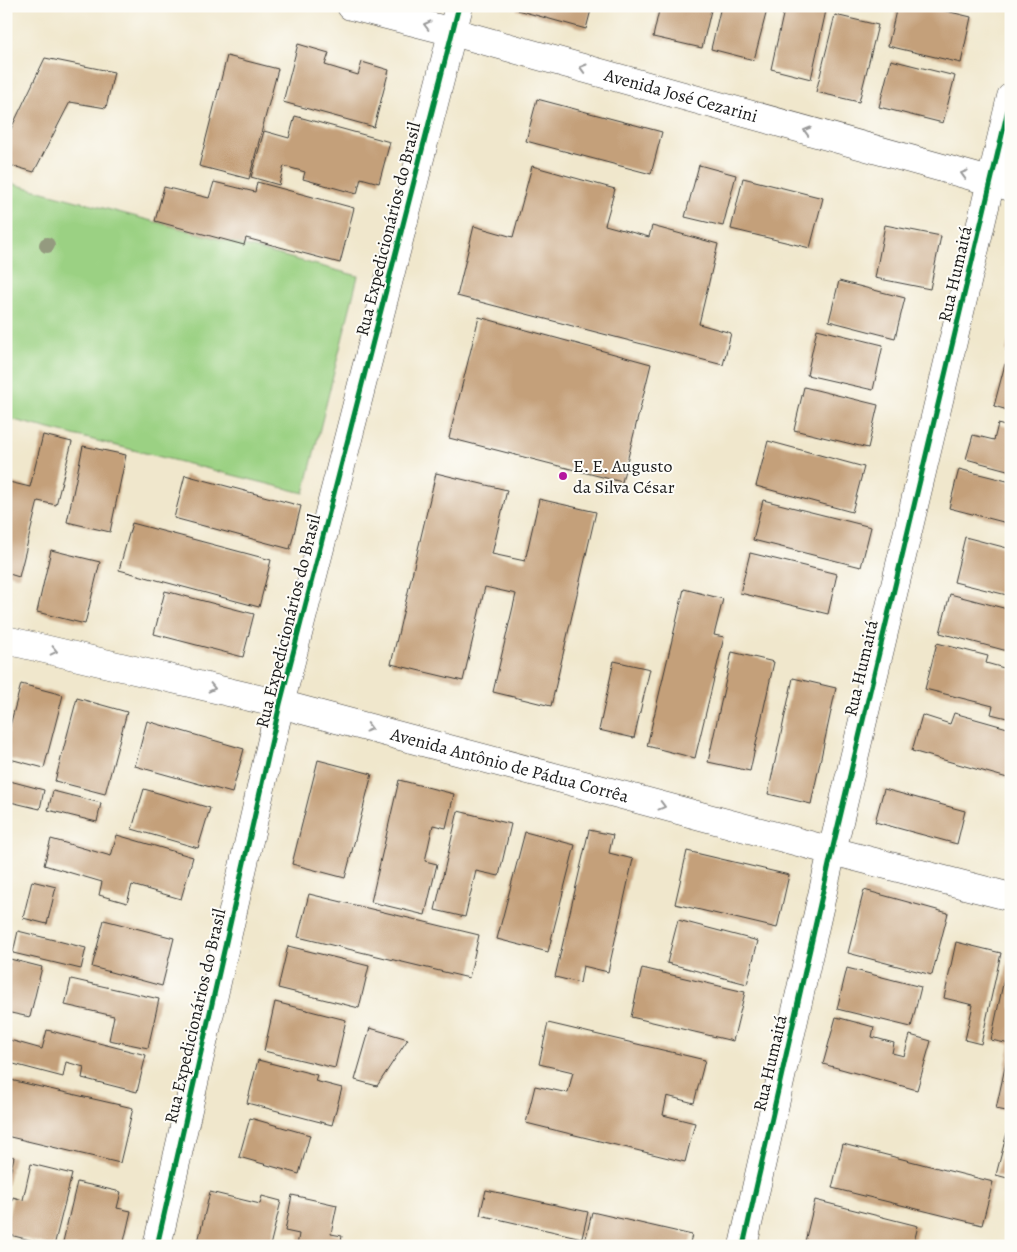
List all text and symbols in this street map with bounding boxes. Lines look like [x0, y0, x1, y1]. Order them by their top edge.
one-way arrow [422, 20, 431, 31]
street label: Avenida José Cezarini [601, 62, 761, 128]
one-way arrow [579, 63, 588, 74]
street label: Rua Expedicionários do Brasil [350, 119, 426, 339]
one-way arrow [804, 126, 812, 136]
one-way arrow [960, 170, 968, 180]
street label: Rua Humaitá [932, 223, 978, 325]
place label: E. E. Augusto da Silva César [573, 454, 675, 499]
marker: E. E. Augusto da Silva César [557, 470, 569, 482]
street label: Rua Expedicionários do Brasil [250, 511, 326, 731]
street label: Rua Humaitá [838, 617, 884, 719]
one-way arrow [49, 645, 58, 656]
one-way arrow [208, 682, 216, 693]
one-way arrow [365, 722, 373, 732]
street label: Avenida Antônio de Pádua Corrêa [387, 722, 632, 809]
one-way arrow [657, 800, 665, 810]
street label: Rua Expedicionários do Brasil [159, 906, 232, 1126]
street label: Rua Humaitá [747, 1012, 793, 1114]

